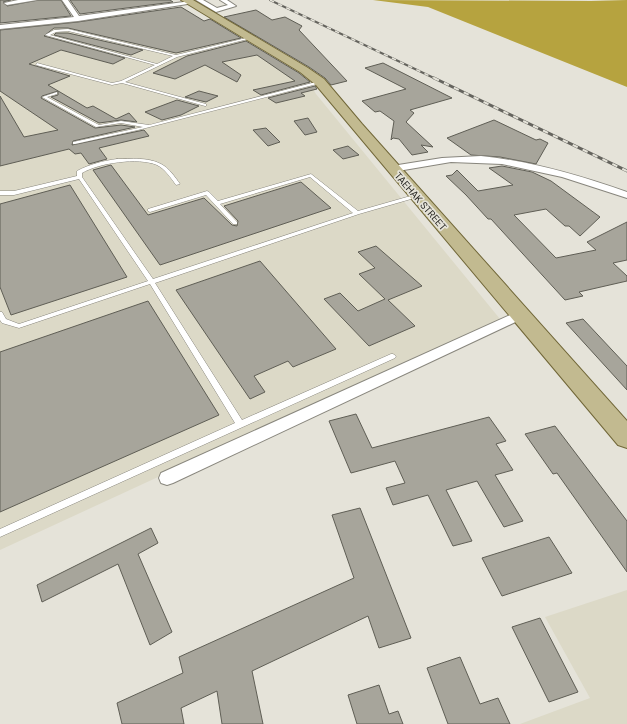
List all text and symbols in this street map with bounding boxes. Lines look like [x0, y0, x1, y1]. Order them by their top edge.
street label: TAEHAK STREET [392, 169, 450, 233]

